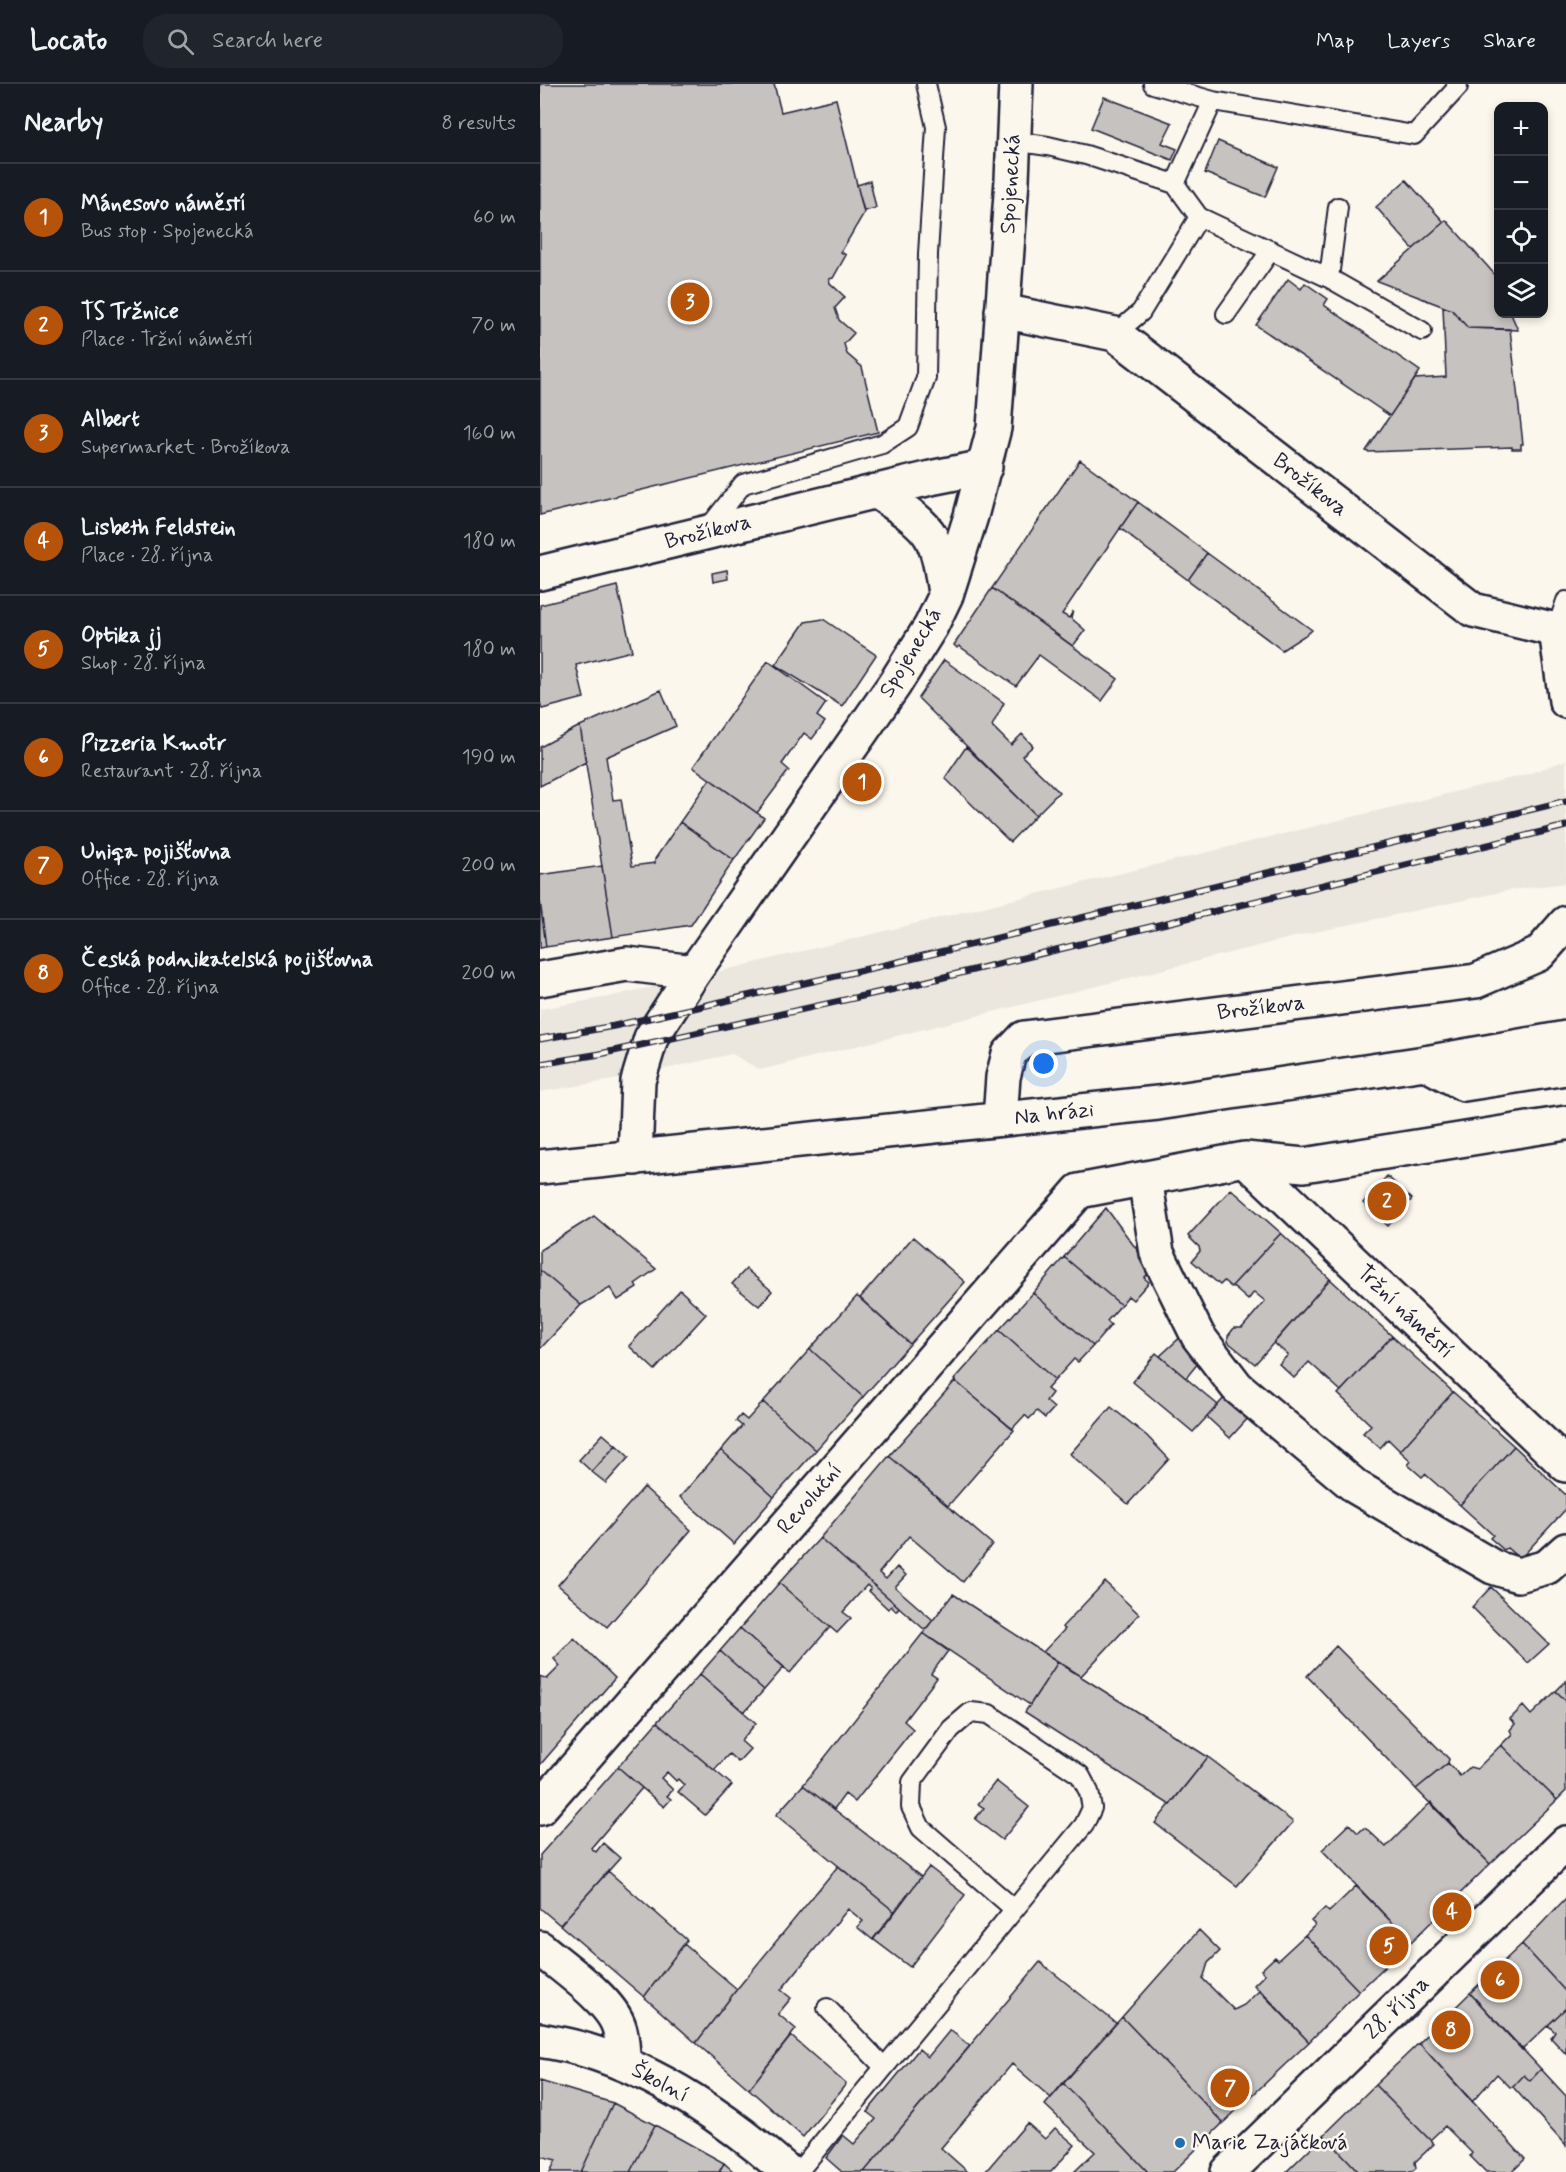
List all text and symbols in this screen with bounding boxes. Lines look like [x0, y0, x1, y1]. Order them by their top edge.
search box [143, 14, 563, 68]
text: Locato [30, 23, 107, 60]
icon: search [164, 25, 197, 58]
text: Search here [212, 27, 323, 55]
text: Map [1316, 27, 1354, 55]
text: Layers [1387, 27, 1450, 55]
text: Share [1483, 27, 1536, 55]
map controls [1494, 102, 1548, 318]
button: + [1494, 102, 1548, 156]
text: Nearby [24, 106, 103, 140]
text: 8 results [442, 110, 516, 137]
street label: Spojenecká [994, 133, 1028, 235]
button: − [1494, 156, 1548, 210]
text: Mánesovo náměstí [81, 190, 246, 218]
text: 1 [39, 204, 48, 231]
text: 60 m [473, 204, 516, 231]
button: locate [1494, 210, 1548, 264]
text: Bus stop · Spojenecká [81, 218, 254, 245]
button: layers [1494, 264, 1548, 318]
pin: 3 [670, 280, 710, 324]
text: TS Tržnice [81, 298, 179, 326]
text: 2 [39, 312, 48, 339]
text: 70 m [471, 312, 516, 339]
text: Place · Tržní náměstí [81, 326, 253, 353]
text: Albert [81, 406, 140, 434]
text: 3 [39, 420, 48, 447]
text: 160 m [463, 420, 516, 447]
text: Supermarket · Brožíkova [81, 434, 291, 461]
street label: Brožíkova [1267, 447, 1353, 523]
street label: Brožíkova [662, 508, 754, 556]
text: Lisbeth Feldstein [81, 514, 236, 542]
text: 4 [38, 528, 49, 555]
text: 180 m [463, 528, 516, 555]
text: Place · 28. října [81, 542, 213, 569]
street label: Spojenecká [873, 603, 949, 703]
text: Optika jj [81, 622, 161, 650]
text: 5 [38, 636, 50, 663]
text: 180 m [463, 636, 516, 663]
text: Shop · 28. října [81, 650, 206, 677]
text: Pizzeria Kmotr [81, 730, 226, 758]
text: 6 [38, 744, 49, 771]
text: 190 m [462, 744, 516, 771]
text: Restaurant · 28. října [81, 758, 262, 785]
pin: 1 [842, 760, 882, 804]
text: Uniqa pojišťovna [81, 838, 231, 866]
text: 7 [37, 852, 50, 879]
text: 200 m [461, 852, 516, 879]
text: Office · 28. října [81, 866, 219, 893]
text: Česká podnikatelská pojišťovna [81, 946, 373, 974]
text: 8 [38, 960, 49, 987]
text: 200 m [461, 960, 516, 987]
text: Office · 28. října [81, 974, 219, 1001]
street label: Brožíkova [1216, 989, 1306, 1027]
your location [1029, 1049, 1058, 1078]
street label: Na hrázi [1013, 1096, 1095, 1132]
pin: 2 [1368, 1178, 1406, 1224]
street label: Tržní náměstí [1351, 1259, 1459, 1365]
street label: Revoluční [771, 1457, 849, 1541]
pin: 4 [1432, 1890, 1472, 1934]
pin: 5 [1370, 1924, 1408, 1968]
pin: 6 [1480, 1958, 1520, 2002]
street label: 28. října [1358, 1970, 1436, 2046]
pin: 8 [1432, 2008, 1470, 2052]
street label: Školní [627, 2056, 693, 2110]
pin: 7 [1210, 2066, 1250, 2110]
place label: Marie Zajáčková [1192, 2129, 1348, 2158]
marker: Marie Zajáčková [1173, 2136, 1187, 2150]

